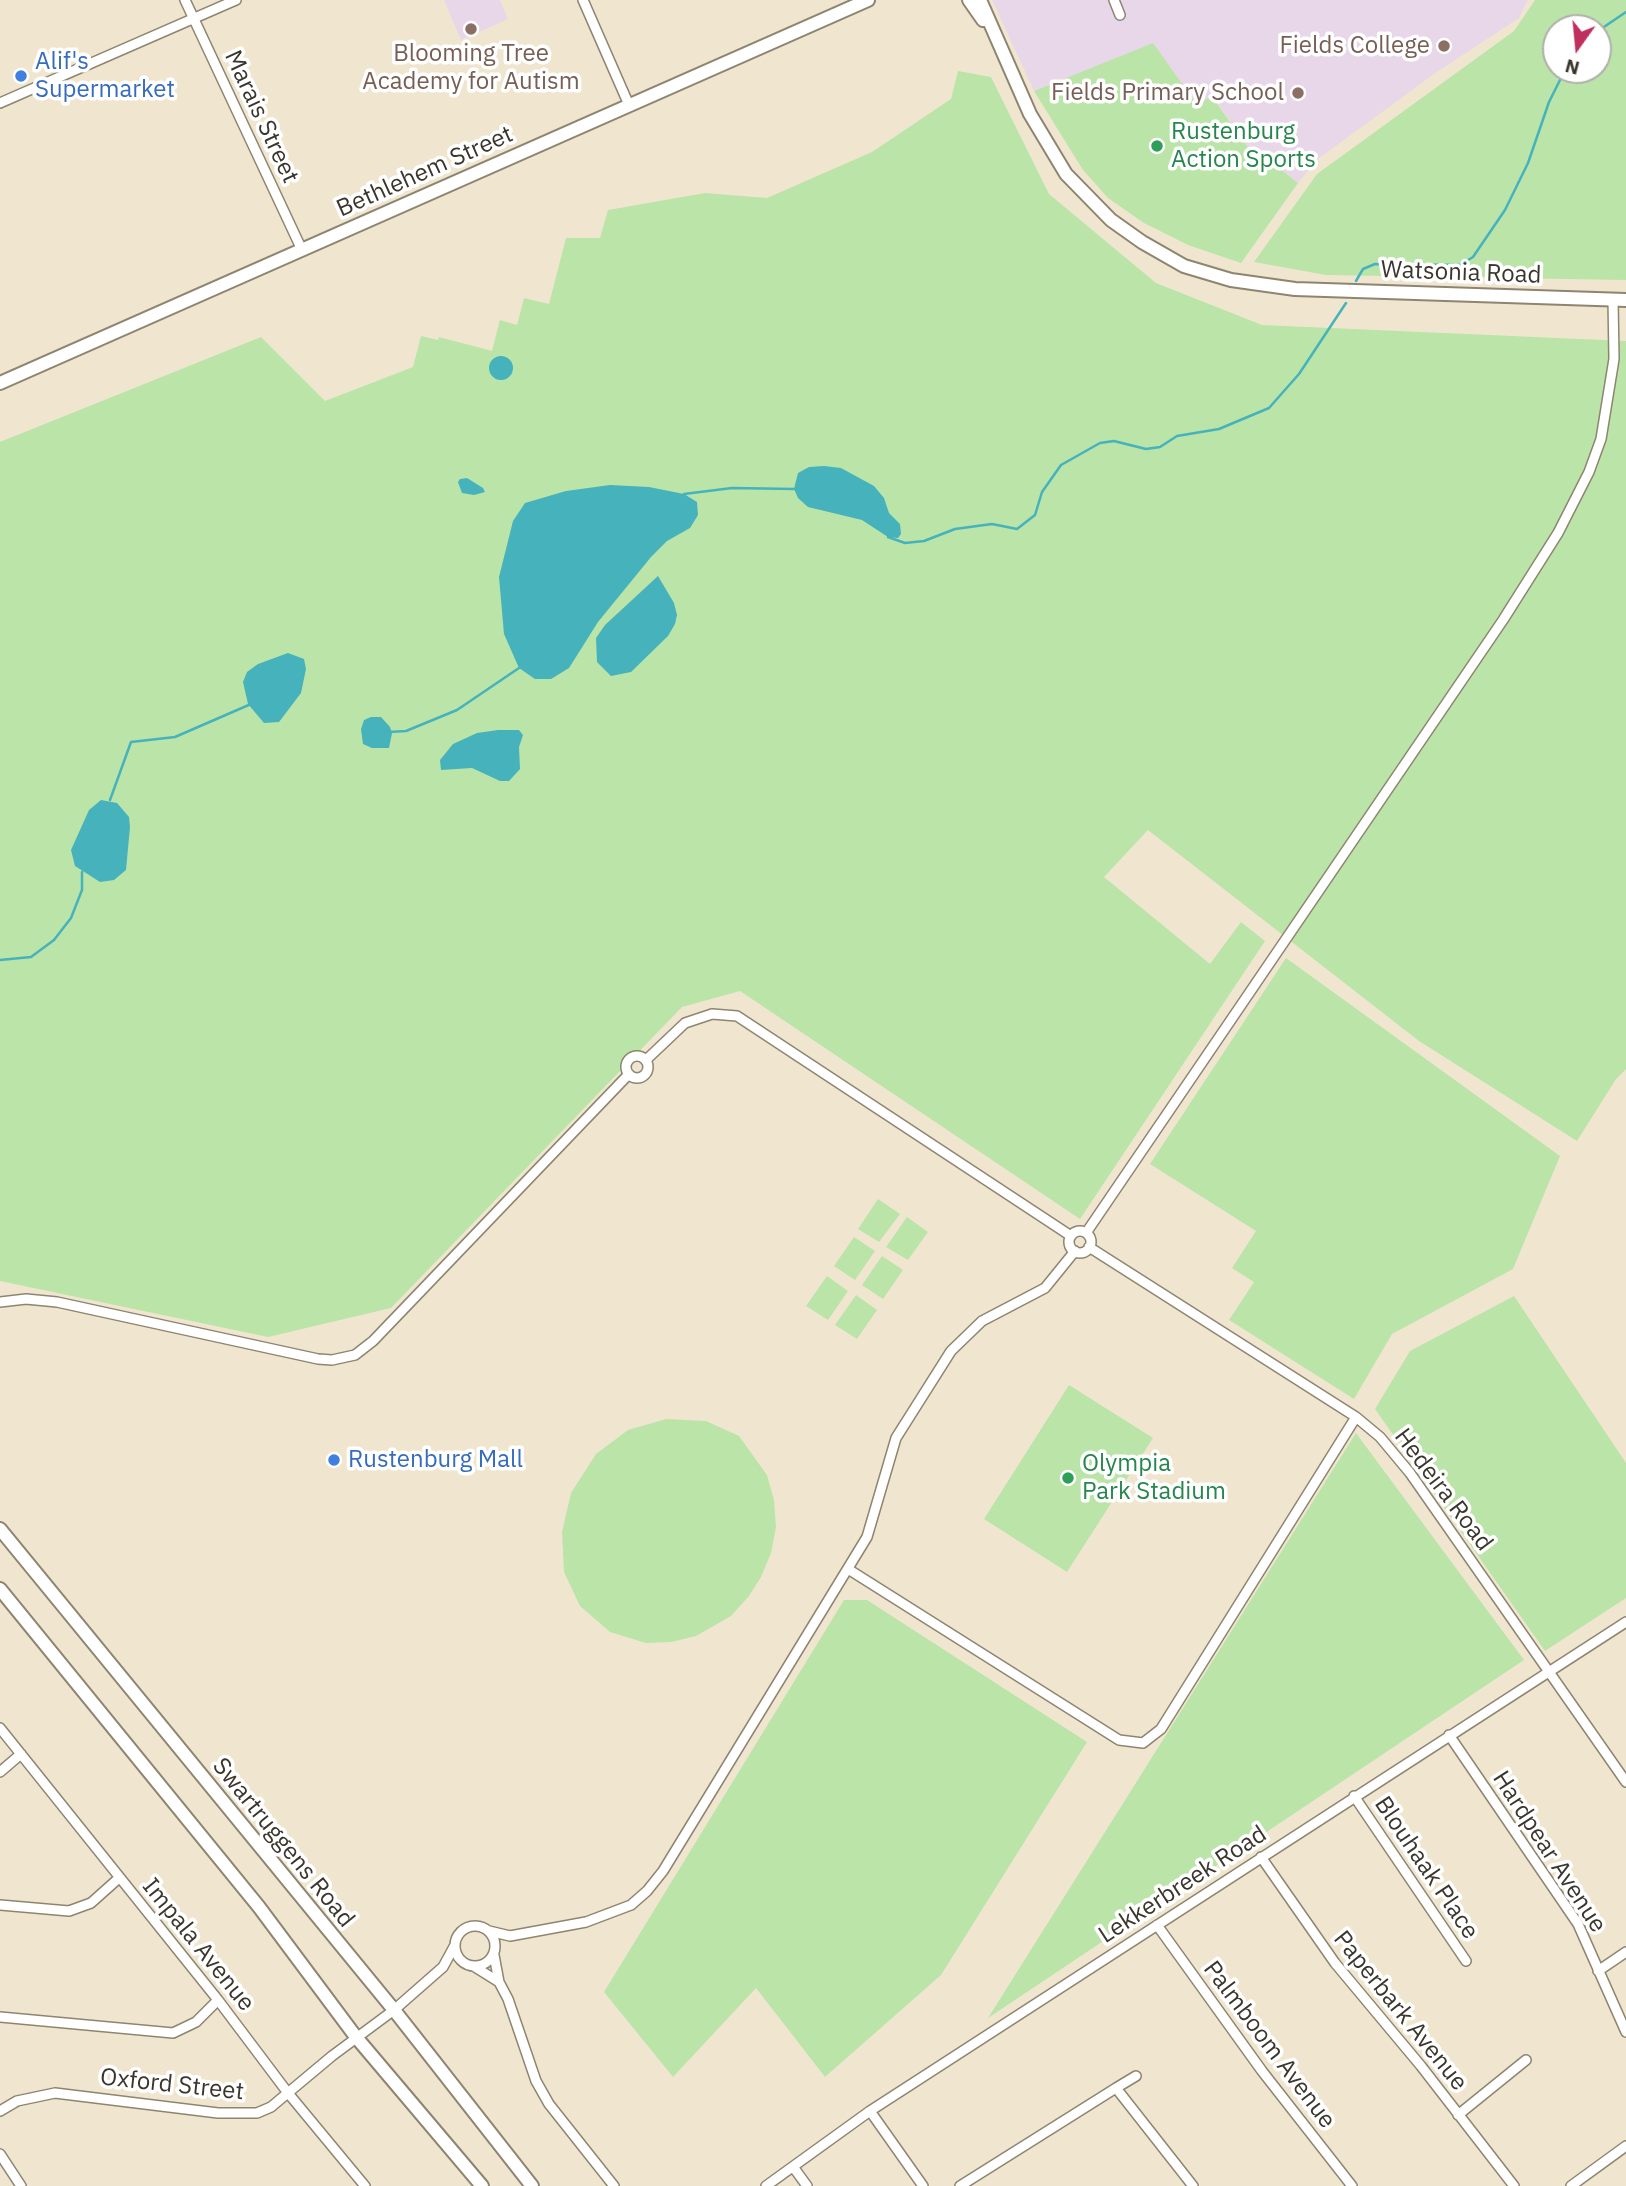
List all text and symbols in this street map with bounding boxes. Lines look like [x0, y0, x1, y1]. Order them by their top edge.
north arrow [1542, 14, 1612, 84]
marker: Blooming Tree Academy for Autism [463, 21, 479, 37]
place label: Fields College [1279, 32, 1430, 60]
marker: Fields College [1436, 38, 1452, 54]
place label: Blooming Tree Academy for Autism [362, 40, 580, 96]
street label: Marais Street [218, 46, 304, 188]
place label: Alif's Supermarket [35, 48, 175, 104]
text: N [1562, 54, 1582, 81]
marker: Alif's Supermarket [13, 68, 29, 84]
place label: Fields Primary School [1051, 79, 1284, 107]
marker: Fields Primary School [1290, 85, 1306, 101]
place label: Rustenburg Action Sports [1171, 118, 1316, 174]
street label: Bethlehem Street [332, 120, 518, 224]
marker: Rustenburg Action Sports [1149, 138, 1165, 154]
street label: Watsonia Road [1380, 256, 1542, 290]
street label: Hedeira Road [1388, 1423, 1498, 1557]
place label: Rustenburg Mall [348, 1446, 523, 1474]
place label: Olympia Park Stadium [1082, 1450, 1226, 1506]
marker: Rustenburg Mall [326, 1452, 342, 1468]
marker: Olympia Park Stadium [1060, 1470, 1076, 1486]
street label: Swartruggens Road [206, 1753, 360, 1933]
street label: Hardpear Avenue [1486, 1766, 1612, 1938]
street label: Blouhaak Place [1368, 1791, 1484, 1945]
street label: Lekkerbreek Road [1094, 1820, 1272, 1950]
street label: Impala Avenue [136, 1873, 260, 2017]
street label: Paperbark Avenue [1327, 1925, 1473, 2097]
street label: Palmboom Avenue [1197, 1956, 1341, 2134]
street label: Oxford Street [99, 2063, 245, 2107]

